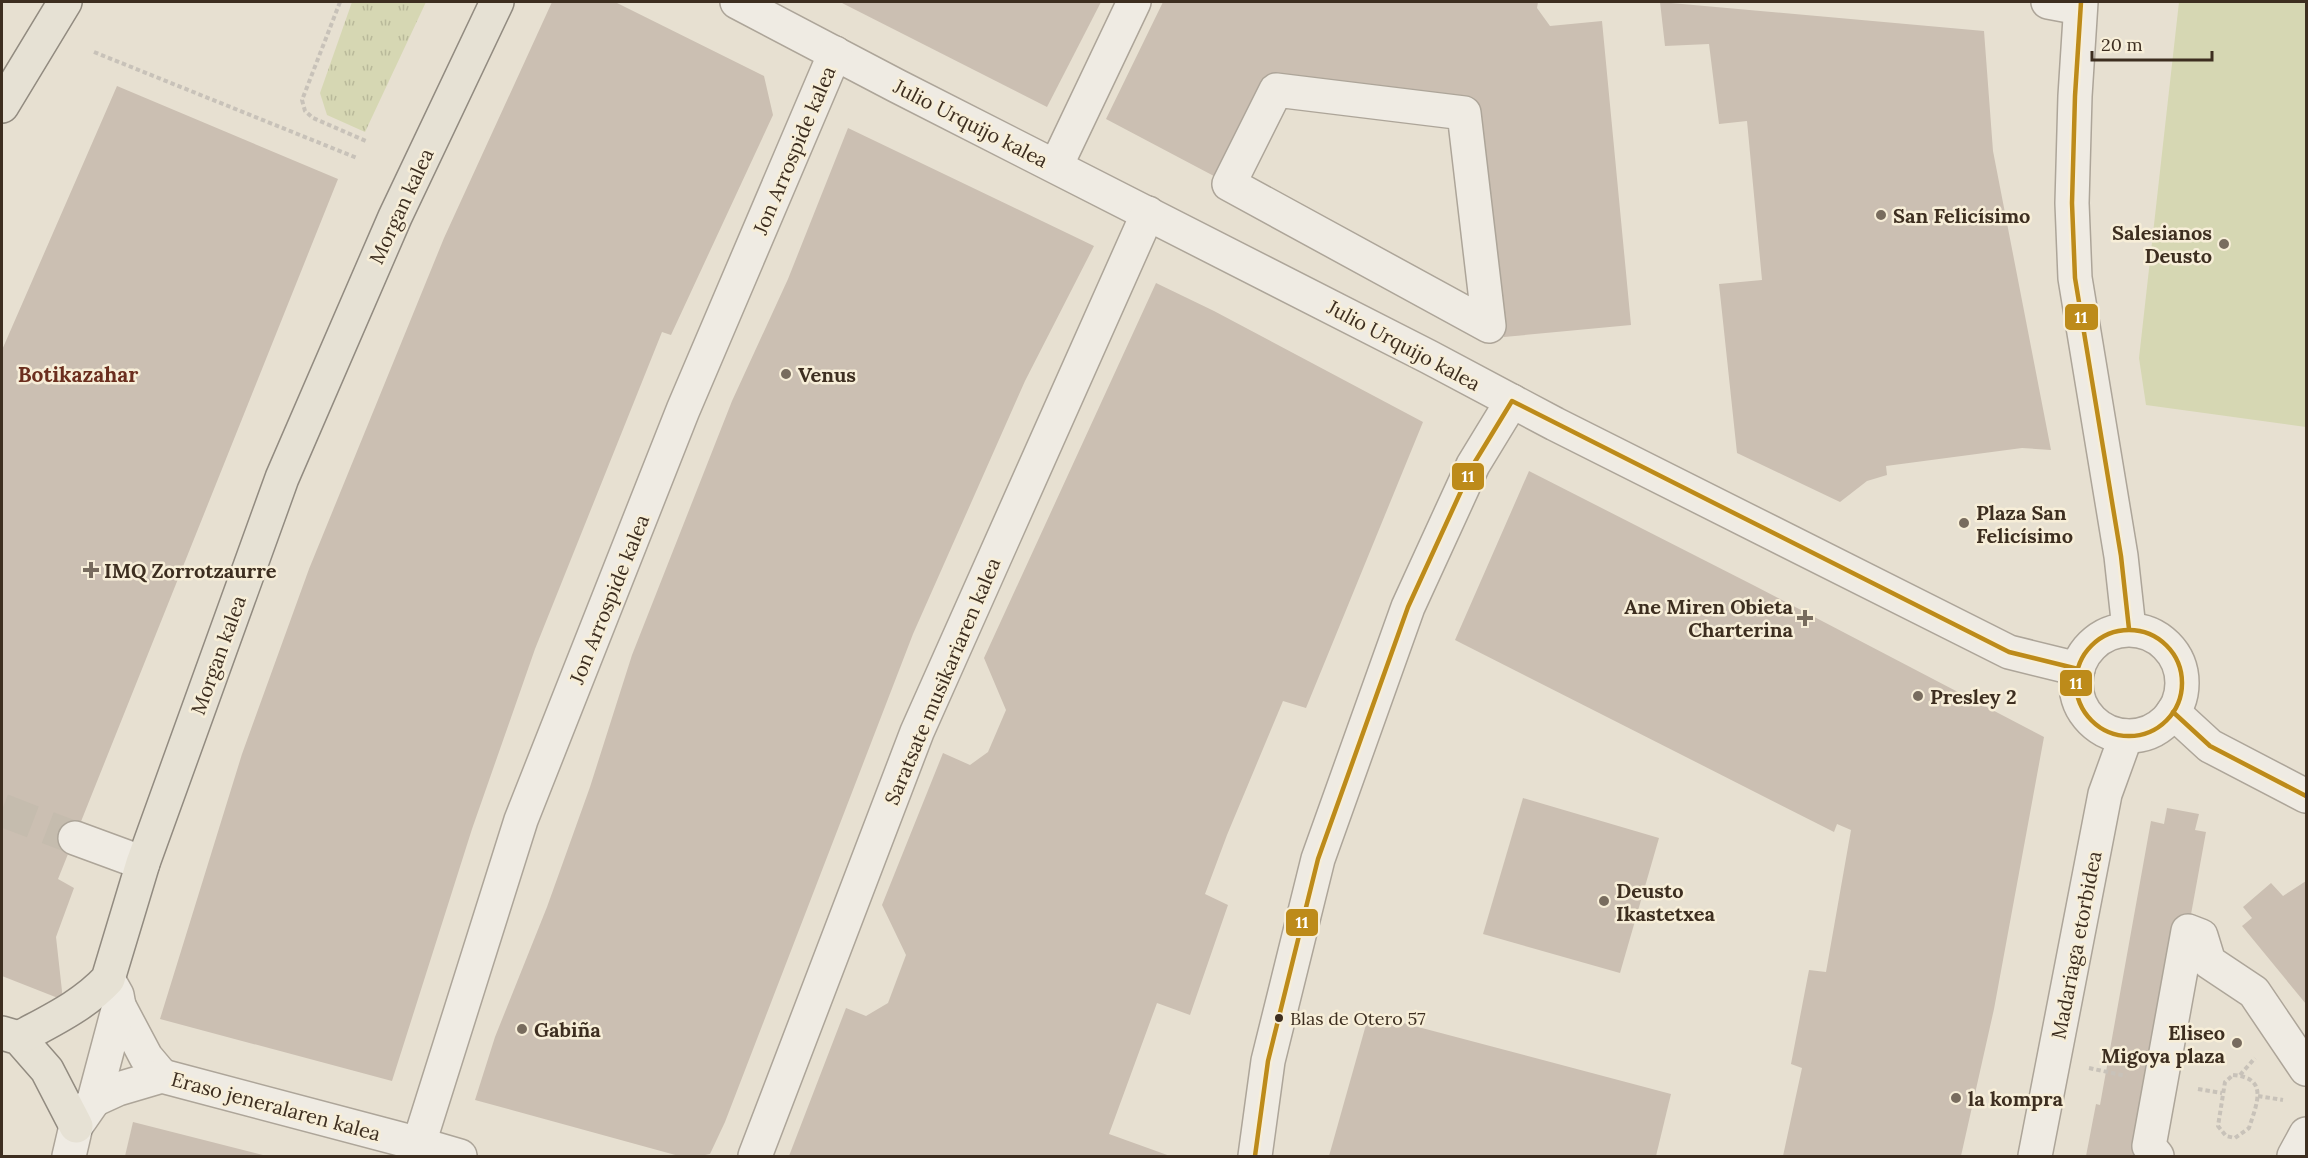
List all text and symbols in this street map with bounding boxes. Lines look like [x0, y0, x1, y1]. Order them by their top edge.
scale bar [2092, 24, 2212, 62]
text: 20 m [2101, 33, 2143, 56]
street label: Jon Arrospide kalea [747, 62, 841, 239]
street label: Julio Urquijo kalea [889, 73, 1052, 173]
street label: Morgan kalea [363, 144, 439, 268]
place label: San Felicísimo [1893, 203, 2030, 228]
marker: San Felicísimo [1874, 208, 1888, 222]
place label: Salesianos Deusto [2112, 220, 2212, 268]
marker: Salesianos Deusto [2217, 237, 2231, 251]
street label: Julio Urquijo kalea [1322, 294, 1485, 396]
line badge: 11 [2064, 303, 2099, 331]
text: 11 [2075, 307, 2088, 327]
district label: Botikazahar [18, 361, 138, 388]
place label: Venus [798, 362, 856, 387]
marker: Venus [779, 367, 793, 381]
line badge: 11 [1451, 462, 1485, 491]
text: 11 [1462, 466, 1475, 486]
place label: Plaza San Felicísimo [1976, 500, 2073, 548]
street label: Jon Arrospide kalea [563, 511, 654, 688]
marker: Plaza San Felicísimo [1957, 516, 1971, 530]
street label: Saratsate musikariaren kalea [879, 554, 1005, 808]
place label: IMQ Zorrotzaurre [104, 558, 277, 583]
marker: IMQ Zorrotzaurre [82, 561, 100, 579]
street label: Morgan kalea [185, 592, 251, 718]
place label: Ane Miren Obieta Charterina [1624, 594, 1794, 642]
marker: Ane Miren Obieta Charterina [1798, 611, 1812, 625]
line badge: 11 [2059, 669, 2093, 697]
text: 11 [2070, 673, 2083, 693]
place label: Presley 2 [1930, 684, 2017, 709]
marker: Presley 2 [1911, 689, 1925, 703]
street label: Madariaga etorbidea [2045, 849, 2107, 1041]
place label: Deusto Ikastetxea [1616, 878, 1715, 926]
marker: Deusto Ikastetxea [1597, 894, 1611, 908]
line badge: 11 [1285, 908, 1319, 937]
text: 11 [1296, 912, 1309, 932]
place label: Blas de Otero 57 [1290, 1007, 1426, 1030]
marker: Blas de Otero 57 [1273, 1012, 1285, 1024]
place label: Gabiña [534, 1017, 601, 1042]
place label: Eliseo Migoya plaza [2101, 1020, 2226, 1068]
marker: Gabiña [515, 1022, 529, 1036]
marker: Eliseo Migoya plaza [2230, 1036, 2244, 1050]
street label: Eraso jeneralaren kalea [169, 1066, 383, 1146]
place label: la kompra [1968, 1086, 2064, 1111]
marker: la kompra [1949, 1091, 1963, 1105]

